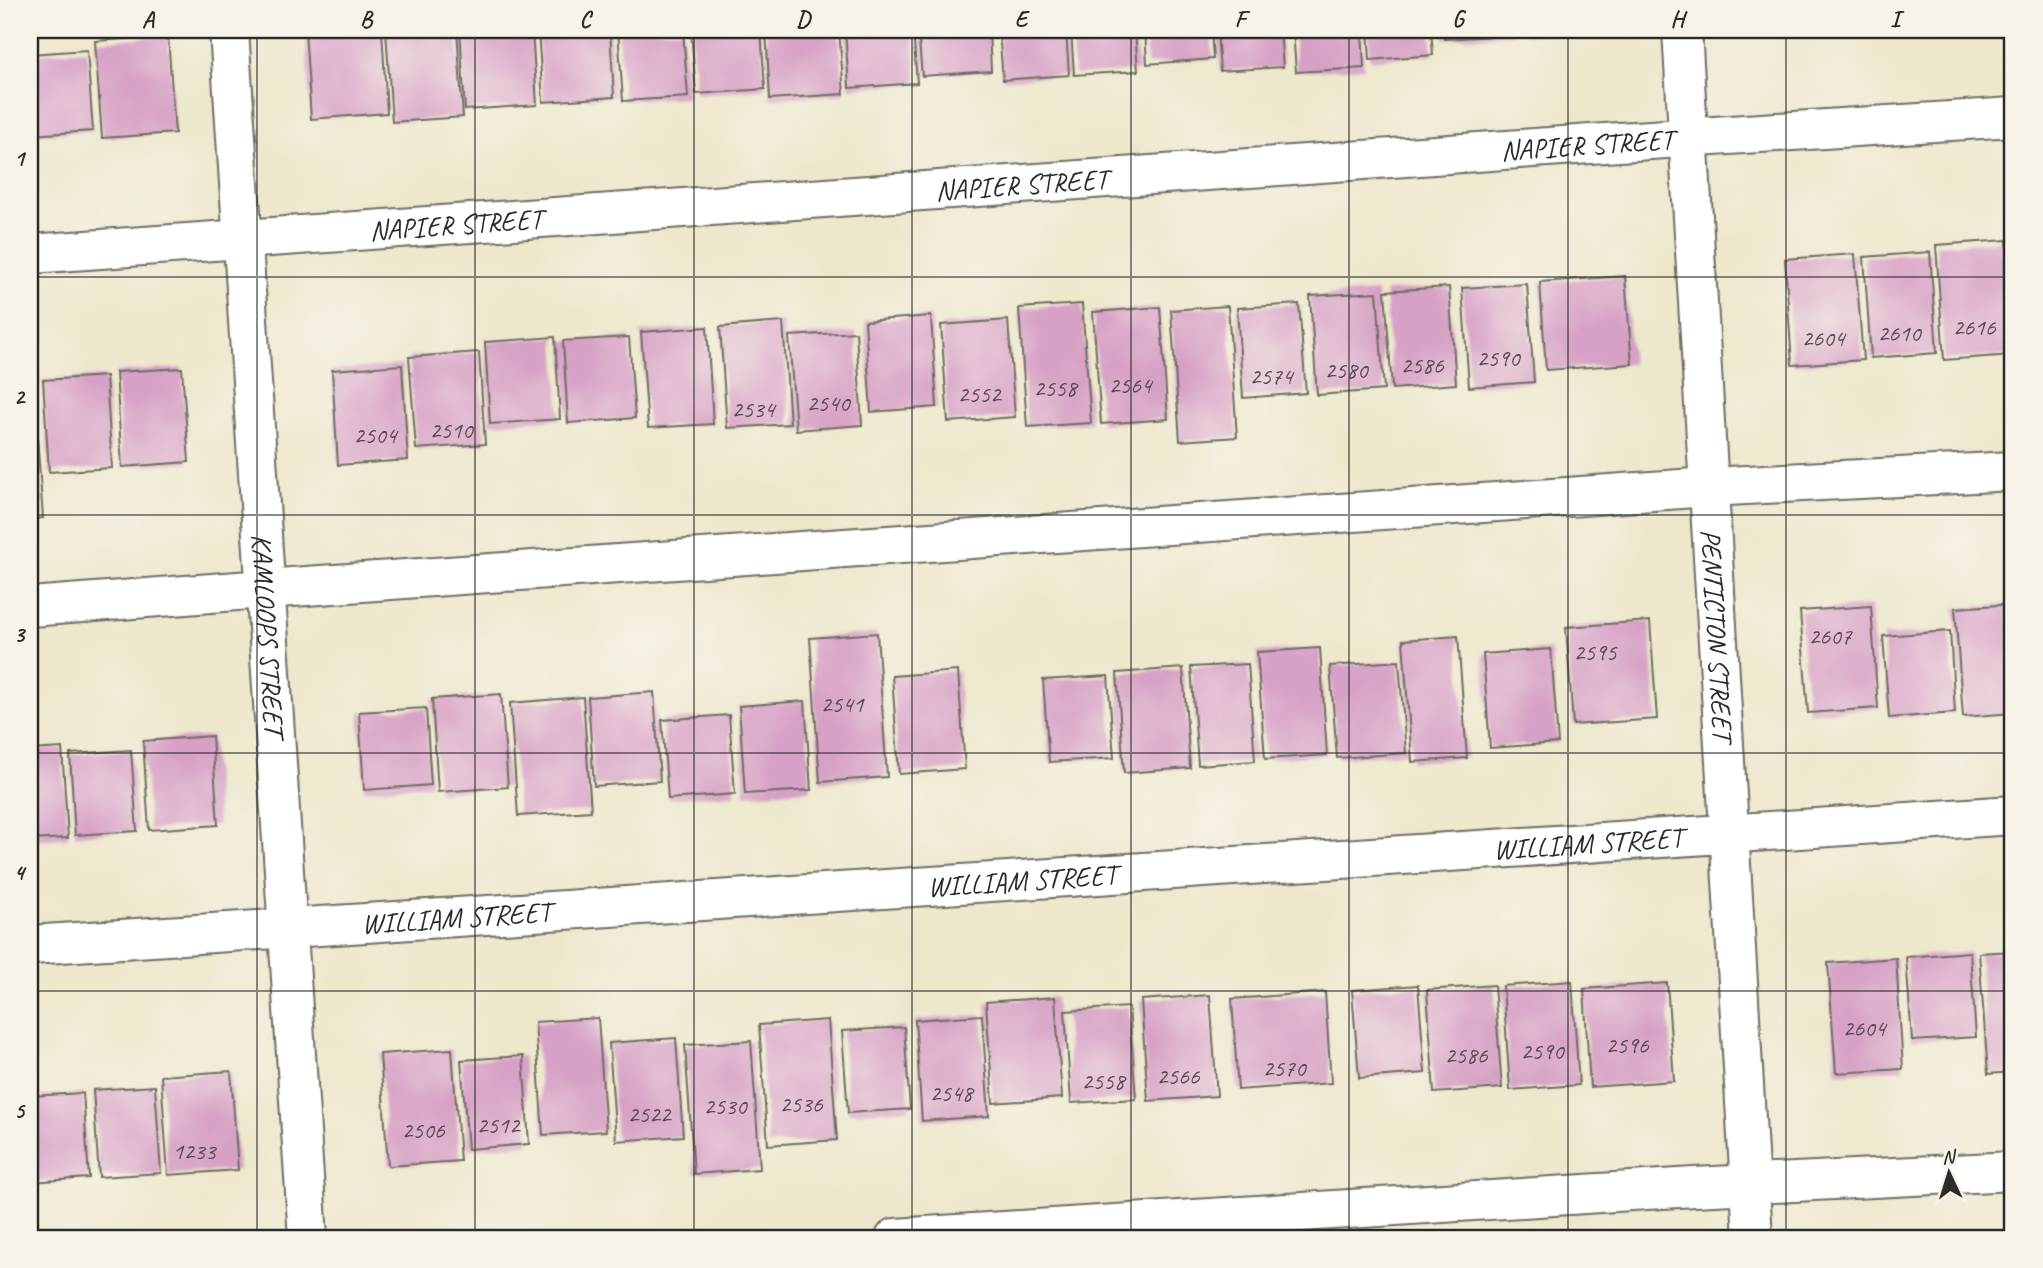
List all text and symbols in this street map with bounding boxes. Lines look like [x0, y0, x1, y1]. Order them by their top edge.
text: A [142, 5, 156, 34]
text: B [360, 5, 374, 34]
text: C [580, 5, 594, 34]
text: D [796, 5, 812, 34]
text: E [1015, 5, 1031, 34]
text: F [1235, 5, 1251, 34]
text: G [1452, 5, 1467, 34]
text: H [1670, 5, 1688, 34]
text: I [1890, 5, 1905, 34]
street label: NAPIER STREET [1500, 121, 1681, 168]
text: 1 [14, 144, 27, 173]
street label: NAPIER STREET [934, 161, 1115, 208]
street label: NAPIER STREET [368, 201, 550, 248]
house number: 2616 [1952, 312, 1997, 342]
house number: 2610 [1877, 318, 1923, 348]
house number: 2604 [1801, 323, 1847, 353]
house number: 2590 [1476, 343, 1522, 373]
house number: 2586 [1400, 350, 1445, 380]
house number: 2580 [1324, 355, 1370, 385]
house number: 2574 [1249, 361, 1295, 391]
house number: 2564 [1108, 370, 1154, 400]
house number: 2558 [1033, 373, 1079, 403]
house number: 2552 [957, 379, 1003, 409]
text: 2 [14, 382, 27, 411]
house number: 2540 [806, 388, 852, 418]
house number: 2534 [731, 394, 777, 424]
house number: 2510 [429, 415, 475, 445]
house number: 2504 [353, 420, 399, 450]
street label: PENTICTON STREET [1693, 528, 1741, 748]
street label: KAMLOOPS STREET [244, 533, 293, 744]
text: 3 [14, 620, 27, 649]
house number: 2607 [1808, 621, 1853, 651]
house number: 2595 [1573, 637, 1618, 667]
house number: 2541 [820, 689, 865, 719]
street label: WILLIAM STREET [1492, 819, 1690, 867]
street label: WILLIAM STREET [926, 856, 1125, 904]
text: 4 [14, 858, 27, 887]
street label: WILLIAM STREET [361, 893, 559, 941]
house number: 2604 [1842, 1013, 1888, 1043]
house number: 2596 [1605, 1030, 1650, 1060]
house number: 2590 [1520, 1036, 1566, 1066]
house number: 2586 [1444, 1040, 1489, 1070]
house number: 2570 [1262, 1053, 1308, 1083]
house number: 2566 [1156, 1061, 1201, 1091]
house number: 2558 [1081, 1066, 1127, 1096]
house number: 2548 [929, 1078, 975, 1108]
house number: 2536 [779, 1089, 824, 1119]
house number: 2530 [703, 1091, 749, 1121]
text: 5 [14, 1096, 26, 1125]
house number: 2522 [627, 1099, 673, 1129]
house number: 2512 [476, 1110, 522, 1140]
house number: 2506 [401, 1115, 446, 1145]
house number: 1233 [172, 1136, 218, 1166]
north arrow [1913, 1138, 1983, 1208]
text: N [1941, 1144, 1958, 1169]

